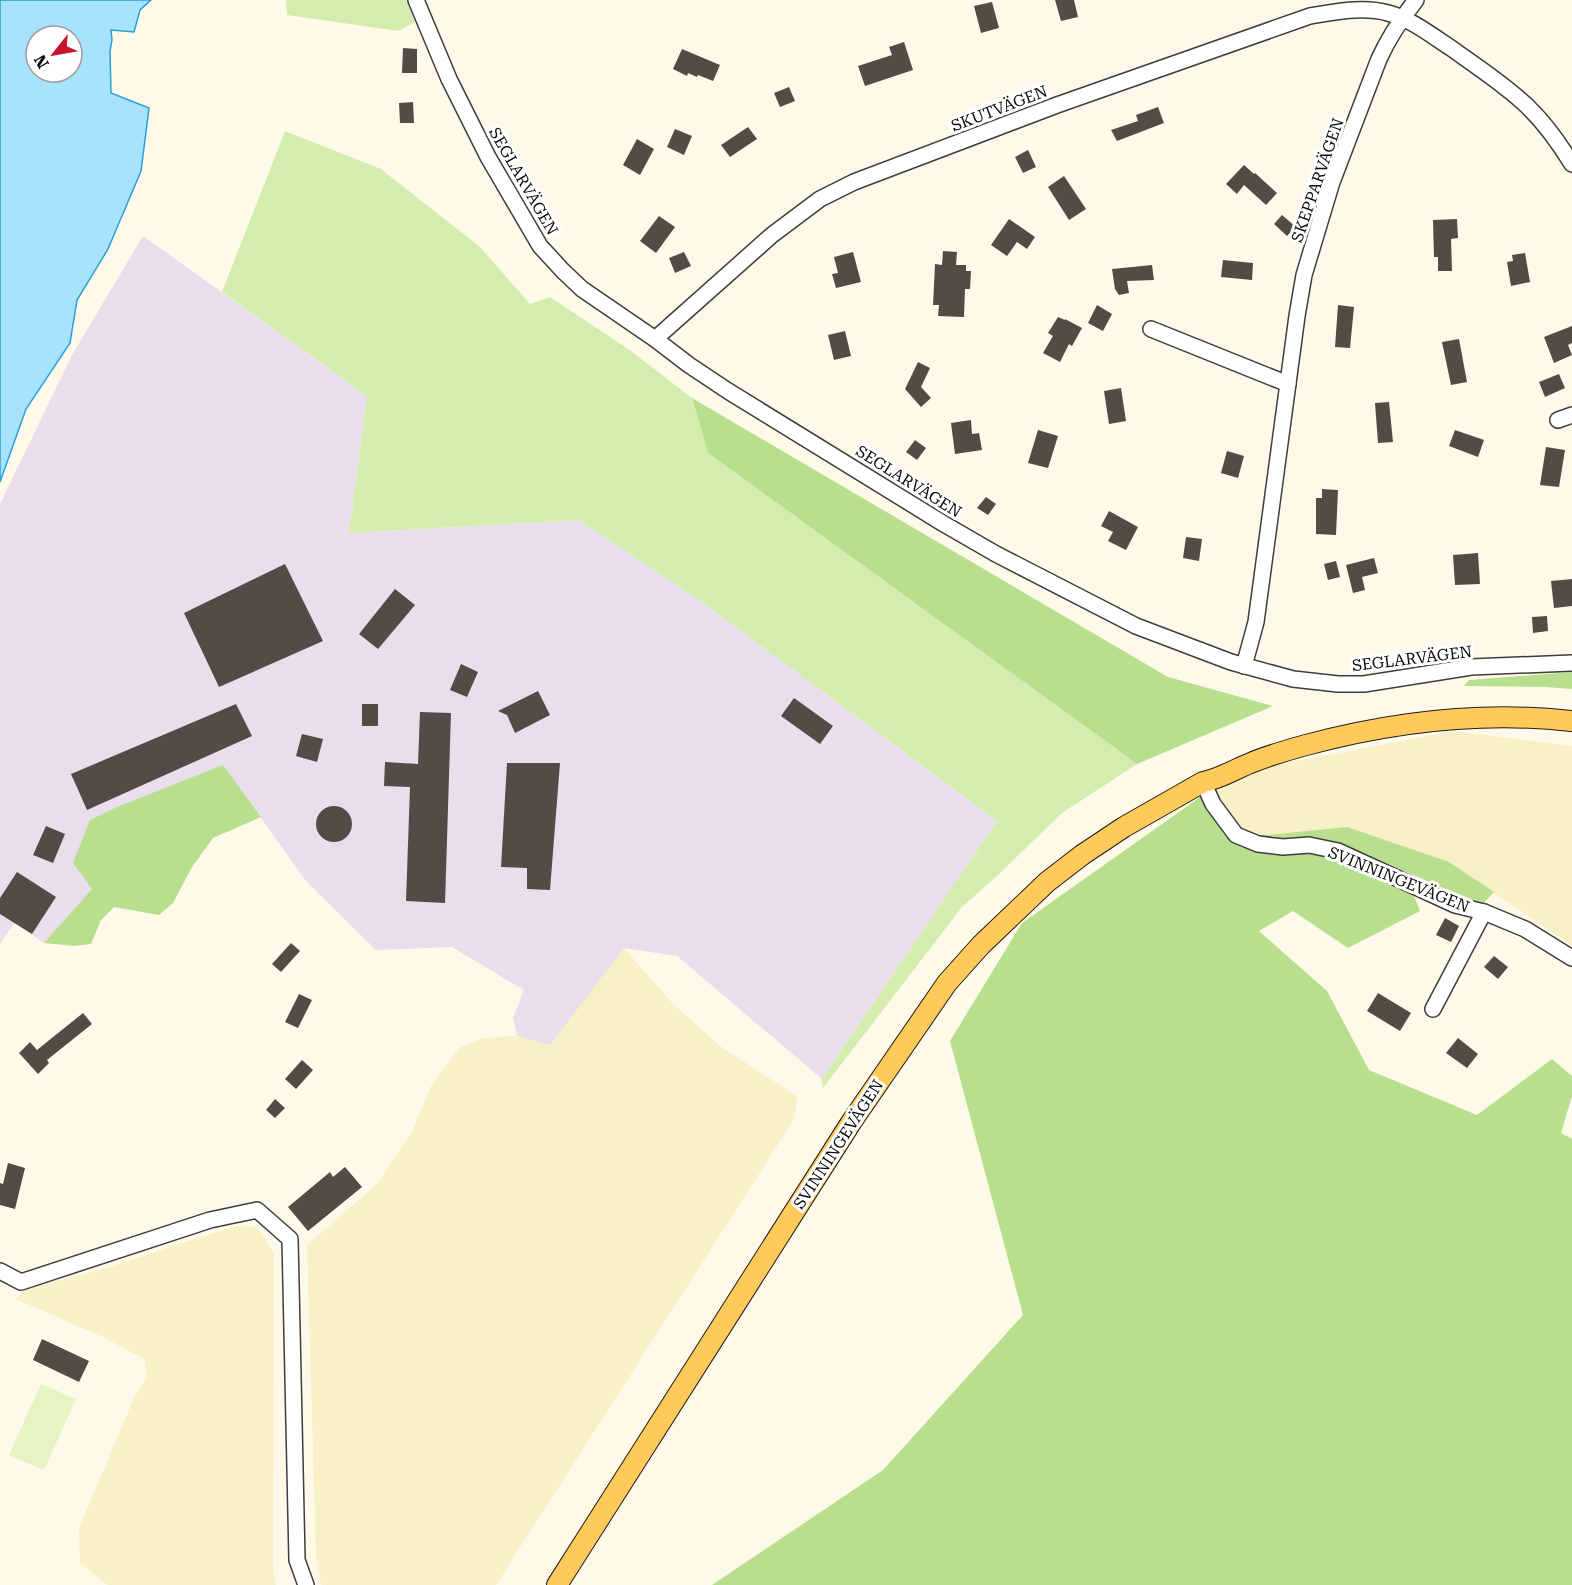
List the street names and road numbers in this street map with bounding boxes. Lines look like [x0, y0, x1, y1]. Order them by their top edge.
street label: SKUTVÄGEN [948, 81, 1050, 136]
street label: SKEPPARVÄGEN [1287, 115, 1348, 245]
street label: SEGLARVÄGEN [485, 124, 562, 239]
street label: SEGLARVÄGEN [852, 441, 965, 522]
street label: SEGLARVÄGEN [1351, 642, 1473, 675]
street label: SVINNINGEVÄGEN [1326, 842, 1472, 917]
street label: SVINNINGEVÄGEN [789, 1076, 887, 1213]

